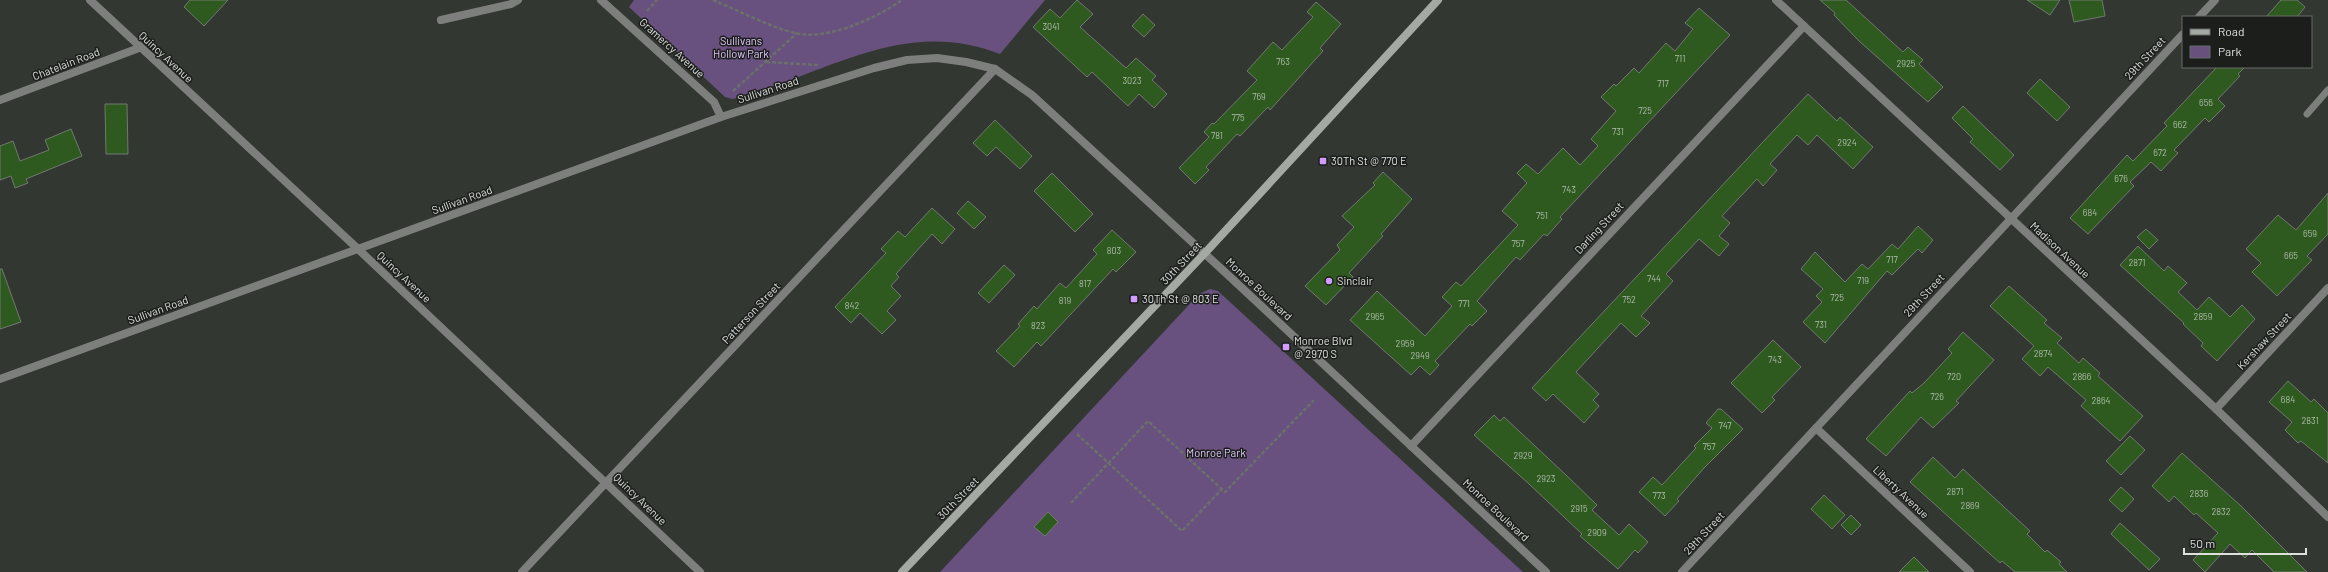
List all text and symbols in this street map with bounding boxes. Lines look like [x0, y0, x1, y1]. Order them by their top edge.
street label: Gramercy Avenue [637, 15, 708, 80]
legend [2182, 16, 2312, 68]
house number: 3041 [1042, 21, 1060, 32]
text: Road [2218, 24, 2245, 38]
street label: Quincy Avenue [137, 28, 196, 85]
park label: Sullivans Hollow Park [713, 34, 769, 60]
street label: 29th Street [2122, 34, 2168, 82]
text: Park [2218, 44, 2242, 58]
street label: Chatelain Road [30, 45, 101, 82]
house number: 711 [1675, 53, 1685, 64]
house number: 763 [1276, 56, 1290, 67]
house number: 2925 [1897, 58, 1916, 69]
street label: Sullivan Road [736, 74, 800, 105]
house number: 3023 [1122, 75, 1142, 86]
house number: 717 [1657, 78, 1670, 89]
house number: 769 [1252, 91, 1266, 102]
house number: 656 [2199, 97, 2213, 108]
house number: 725 [1638, 105, 1652, 116]
house number: 775 [1231, 112, 1245, 123]
house number: 662 [2173, 119, 2187, 130]
house number: 731 [1612, 126, 1624, 137]
house number: 781 [1211, 130, 1223, 141]
house number: 2924 [1837, 137, 1857, 148]
house number: 672 [2153, 147, 2167, 158]
place label: 30Th St @ 770 E [1331, 154, 1407, 167]
marker: 30Th St @ 770 E [1318, 156, 1328, 166]
house number: 676 [2114, 173, 2128, 184]
street label: Sullivan Road [430, 183, 494, 216]
house number: 743 [1562, 184, 1576, 195]
street label: Darling Street [1571, 199, 1626, 256]
house number: 684 [2083, 207, 2097, 218]
house number: 751 [1536, 210, 1548, 221]
street label: Madison Avenue [2028, 219, 2093, 281]
house number: 659 [2303, 228, 2317, 239]
street label: 30th Street [1157, 238, 1204, 287]
house number: 757 [1511, 238, 1525, 249]
house number: 803 [1107, 245, 1122, 256]
street label: Quincy Avenue [375, 248, 434, 305]
house number: 665 [2284, 250, 2298, 261]
house number: 717 [1886, 254, 1899, 265]
street label: Monroe Boulevard [1224, 255, 1295, 323]
house number: 2871 [2129, 257, 2145, 268]
street label: 29th Street [1901, 271, 1947, 319]
house number: 744 [1647, 273, 1661, 284]
place label: Sinclair [1337, 274, 1373, 287]
house number: 719 [1857, 275, 1869, 286]
marker: Sinclair [1324, 276, 1334, 286]
house number: 817 [1079, 278, 1092, 289]
street label: Patterson Street [719, 279, 782, 346]
place label: 30Th St @ 803 E [1142, 292, 1219, 305]
house number: 725 [1830, 292, 1844, 303]
street label: Sullivan Road [126, 293, 190, 326]
marker: 30Th St @ 803 E [1129, 294, 1139, 304]
house number: 752 [1622, 294, 1636, 305]
house number: 819 [1059, 295, 1071, 306]
house number: 771 [1458, 298, 1470, 309]
house number: 842 [845, 300, 859, 311]
street label: Kershaw Street [2234, 309, 2293, 372]
house number: 2965 [1366, 311, 1385, 322]
house number: 2859 [2194, 311, 2213, 322]
house number: 731 [1815, 319, 1827, 330]
house number: 823 [1031, 320, 1045, 331]
place label: Monroe Blvd @ 2970 S [1294, 334, 1352, 360]
house number: 2959 [1396, 338, 1415, 349]
marker: Monroe Blvd @ 2970 S [1281, 342, 1291, 352]
house number: 2874 [2034, 348, 2052, 359]
house number: 2949 [1410, 350, 1430, 361]
house number: 743 [1768, 354, 1782, 365]
house number: 720 [1947, 371, 1961, 382]
house number: 2866 [2073, 371, 2092, 382]
house number: 726 [1930, 391, 1944, 402]
house number: 684 [2281, 394, 2295, 405]
house number: 2864 [2091, 395, 2111, 406]
house number: 2831 [2301, 415, 2319, 426]
house number: 747 [1718, 420, 1732, 431]
house number: 757 [1702, 441, 1716, 452]
park label: Monroe Park [1186, 446, 1246, 459]
house number: 2929 [1513, 450, 1533, 461]
street label: Liberty Avenue [1871, 463, 1932, 521]
street label: Quincy Avenue [611, 470, 670, 527]
house number: 2923 [1537, 473, 1556, 484]
street label: 30th Street [934, 474, 981, 522]
street label: Monroe Boulevard [1461, 476, 1532, 544]
house number: 2871 [1947, 486, 1963, 497]
house number: 2836 [2190, 488, 2209, 499]
house number: 773 [1652, 490, 1666, 501]
house number: 2869 [1961, 500, 1980, 511]
house number: 2915 [1570, 503, 1588, 514]
house number: 2832 [2212, 506, 2231, 517]
street label: 29th Street [1681, 509, 1727, 557]
house number: 2909 [1587, 527, 1607, 538]
scale bar [2184, 530, 2306, 556]
text: 50 m [2190, 536, 2215, 550]

